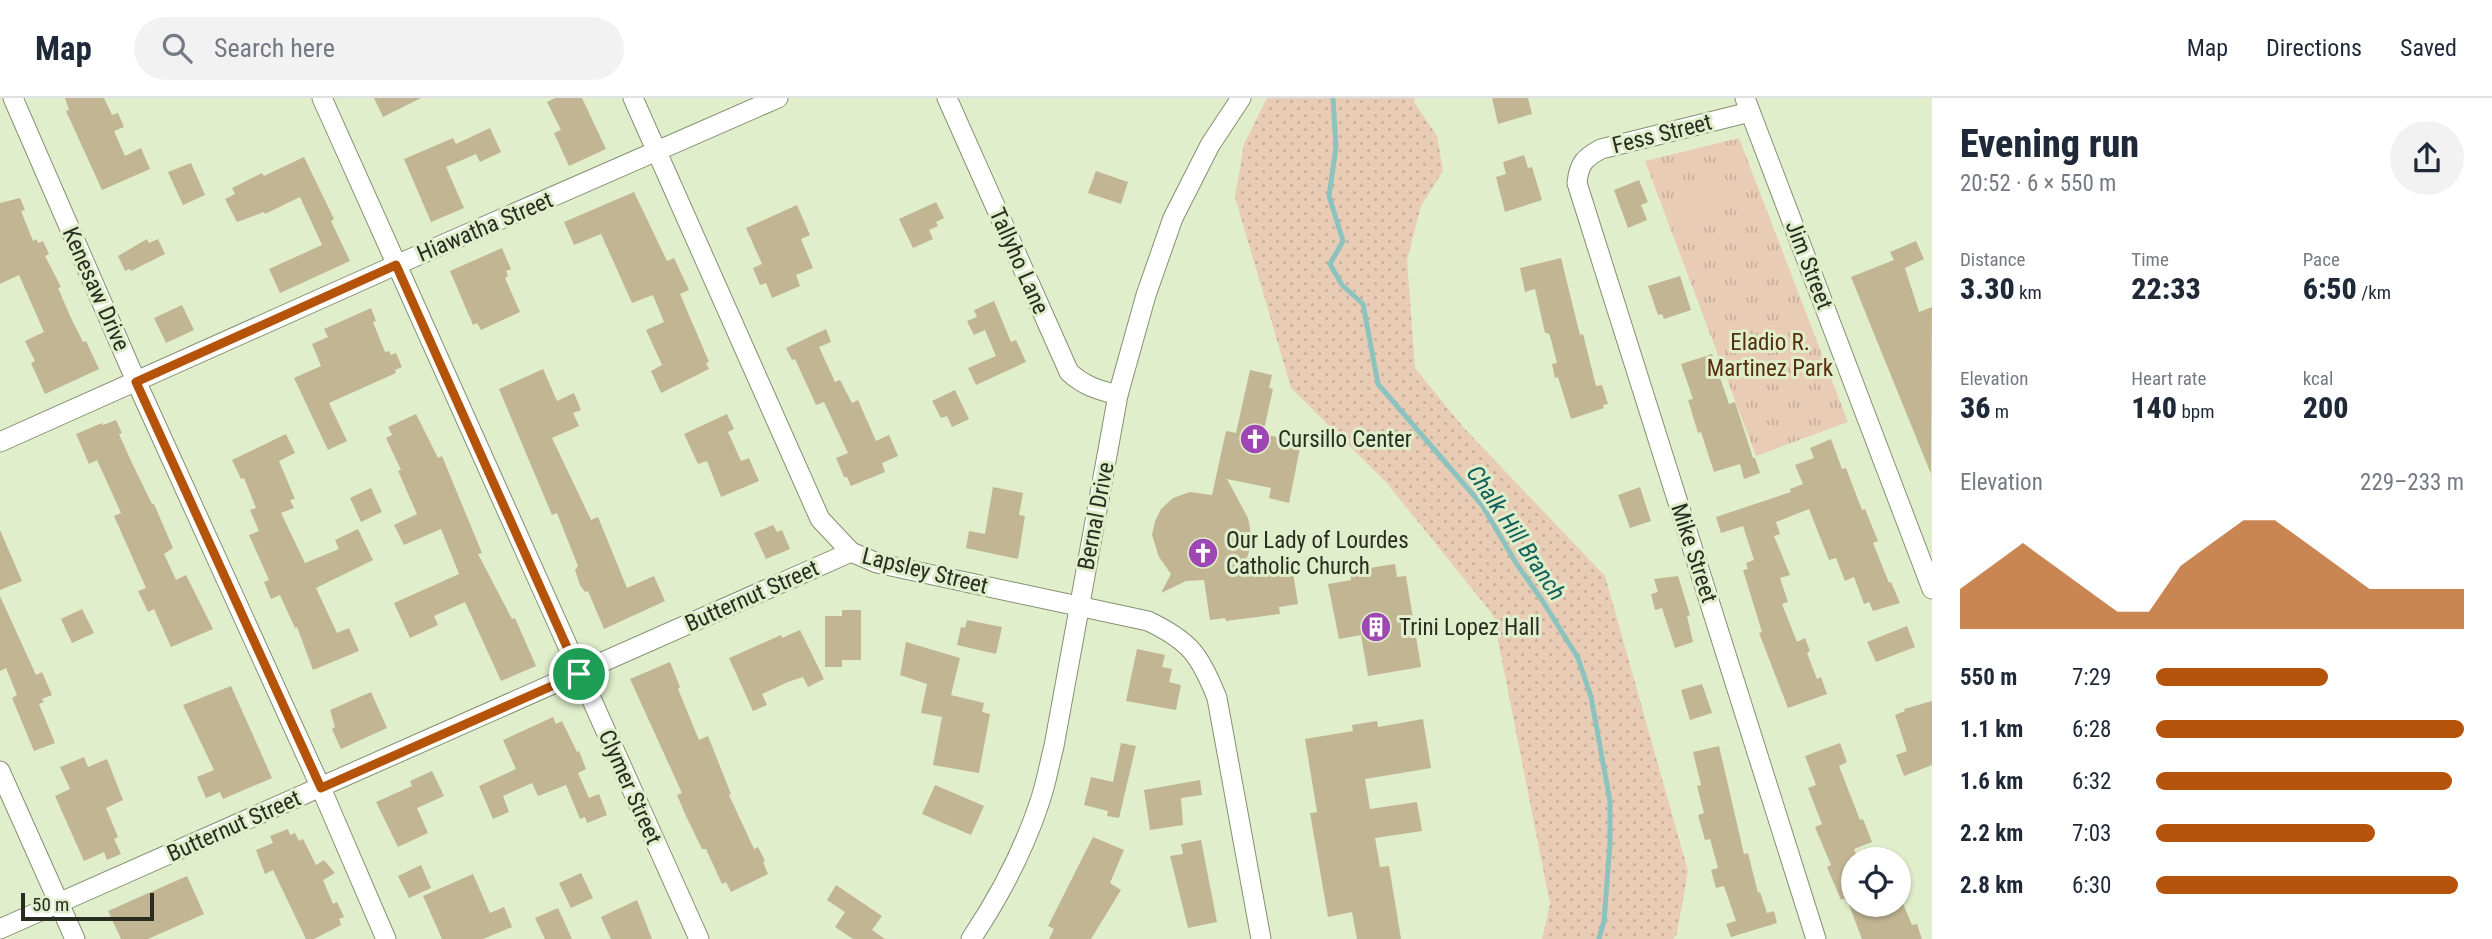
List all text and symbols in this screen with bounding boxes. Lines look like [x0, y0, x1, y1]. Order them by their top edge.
search box [134, 17, 624, 80]
text: Map [35, 29, 92, 68]
icon: search [158, 29, 196, 67]
text: Search here [214, 33, 335, 63]
text: Map [2187, 34, 2228, 62]
text: Directions [2266, 34, 2362, 62]
text: Saved [2400, 34, 2457, 62]
street label: Fess Street [1609, 109, 1715, 159]
button: share [2390, 121, 2464, 195]
text: Evening run [1960, 122, 2139, 166]
text: 20:52 · 6 × 550 m [1960, 170, 2116, 197]
street label: Hiawatha Street [413, 186, 557, 268]
street label: Tallyho Lane [984, 204, 1054, 318]
street label: Jim Street [1780, 217, 1838, 313]
street label: Kenesaw Drive [57, 223, 135, 355]
text: Distance [1960, 248, 2025, 271]
text: Time [2131, 248, 2169, 271]
text: Pace [2303, 248, 2340, 271]
text: 3.30 [1960, 271, 2015, 306]
text: 22:33 [2131, 271, 2201, 306]
text: 6:50 [2303, 271, 2357, 306]
text: km [2015, 281, 2042, 304]
text: /km [2357, 281, 2391, 304]
park label: Eladio R. Martinez Park [1707, 329, 1834, 382]
text: Elevation [1960, 367, 2028, 390]
text: Heart rate [2131, 367, 2206, 390]
text: kcal [2303, 367, 2333, 390]
text: 36 [1960, 390, 1991, 425]
text: 140 [2131, 390, 2177, 425]
text: 200 [2303, 390, 2348, 425]
text: m [1991, 400, 2009, 423]
text: bpm [2177, 400, 2214, 423]
church icon: Cursillo Center [1238, 422, 1272, 456]
place label: Cursillo Center [1278, 426, 1412, 453]
street label: Bernal Drive [1072, 460, 1120, 572]
water label: Chalk Hill Branch [1461, 460, 1571, 606]
text: Elevation [1960, 469, 2043, 496]
text: 229–233 m [2360, 469, 2464, 496]
street label: Mike Street [1665, 500, 1723, 606]
place label: Our Lady of Lourdes Catholic Church [1226, 527, 1409, 580]
church icon: Our Lady of Lourdes Catholic Church [1186, 536, 1220, 570]
street label: Lapsley Street [859, 542, 991, 600]
street label: Butternut Street [681, 555, 823, 637]
building icon: Trini Lopez Hall [1359, 610, 1393, 644]
place label: Trini Lopez Hall [1399, 614, 1540, 641]
pin [549, 644, 609, 704]
icon: arrive [560, 655, 598, 693]
text: 550 m [1960, 664, 2017, 691]
text: 7:29 [2072, 664, 2111, 691]
text: 1.1 km [1960, 716, 2023, 743]
text: 6:28 [2072, 716, 2111, 743]
street label: Clymer Street [593, 726, 667, 848]
text: 1.6 km [1960, 768, 2023, 795]
text: 6:32 [2072, 768, 2111, 795]
street label: Butternut Street [163, 785, 305, 867]
text: 2.2 km [1960, 820, 2023, 847]
text: 7:03 [2072, 820, 2111, 847]
map controls [1841, 847, 1911, 917]
button: locate [1841, 847, 1911, 917]
text: 2.8 km [1960, 872, 2023, 899]
text: 6:30 [2072, 872, 2111, 899]
scale bar [21, 890, 154, 922]
text: 50 m [32, 893, 69, 916]

